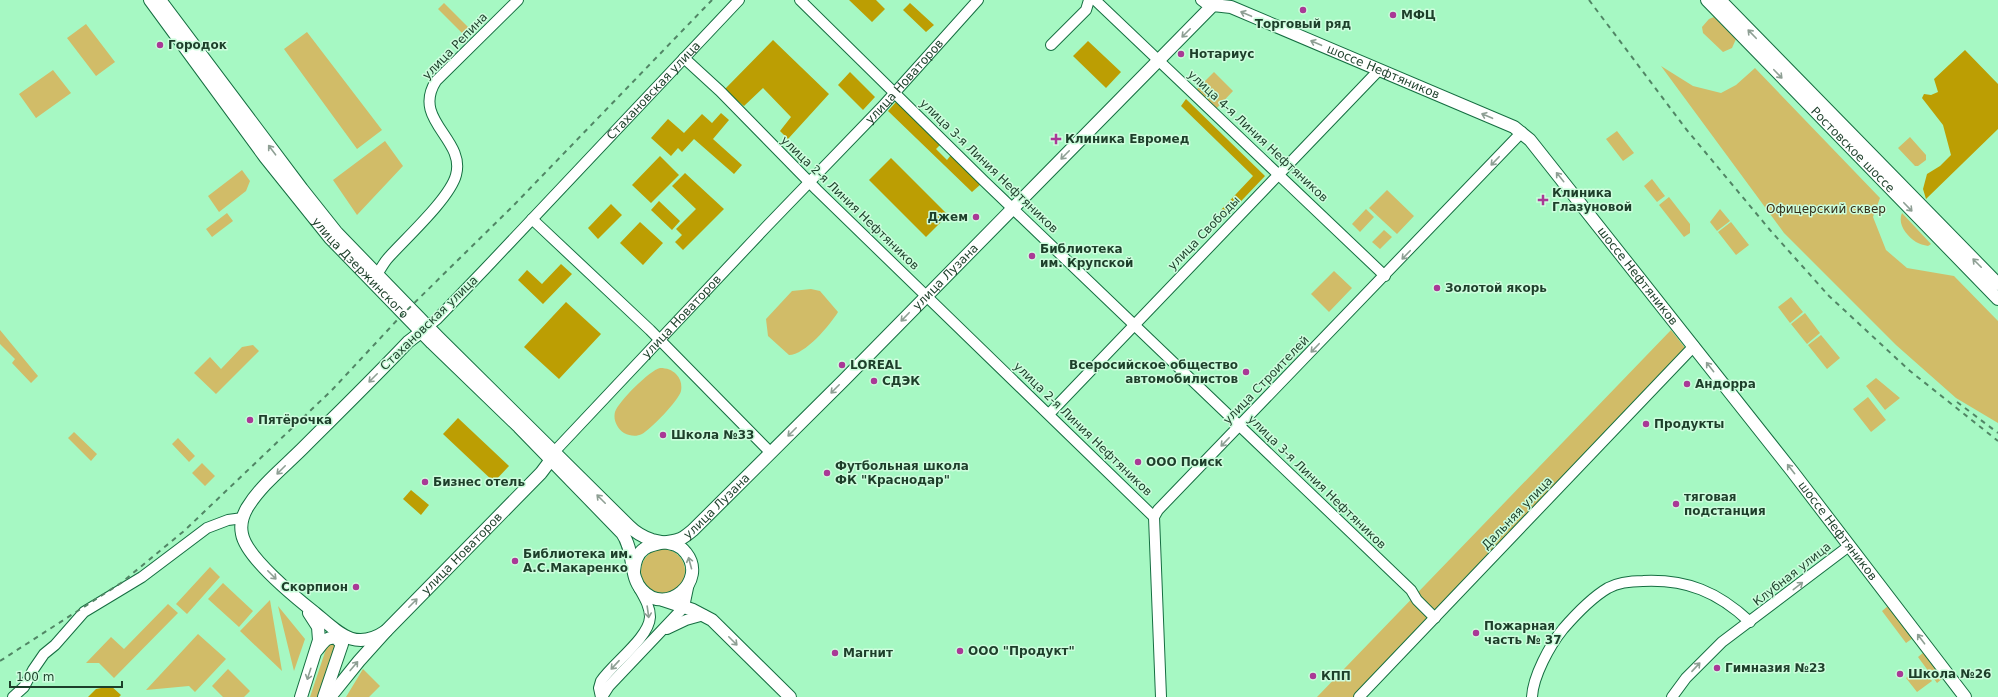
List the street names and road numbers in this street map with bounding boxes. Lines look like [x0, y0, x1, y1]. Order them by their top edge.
street label: улица Репина [420, 10, 490, 82]
street label: улица Новаторов [863, 36, 946, 127]
street label: Стахановская улица [604, 38, 703, 143]
street label: шоссе Нефтяников [1325, 42, 1442, 102]
street label: улица 4-я Линия Нефтяников [1185, 67, 1331, 205]
street label: улица 3-я Линия Нефтяников [917, 96, 1061, 236]
street label: Ростовское шоссе [1808, 104, 1898, 195]
street label: улица 2-я Линия Нефтяников [778, 133, 922, 273]
street label: улица Свободы [1165, 193, 1243, 273]
street label: улица Дзержинского [309, 215, 411, 321]
street label: шоссе Нефтяников [1595, 224, 1681, 328]
street label: улица Лузана [910, 241, 981, 313]
street label: улица Новаторов [639, 272, 724, 361]
street label: Стахановская улица [377, 273, 481, 373]
street label: улица Строителей [1220, 333, 1312, 427]
street label: улица 2-я Линия Нефтяников [1011, 359, 1155, 499]
street label: улица 3-я Линия Нефтяников [1245, 412, 1389, 552]
street label: улица Лузана [681, 471, 753, 542]
street label: Дальняя улица [1479, 474, 1555, 552]
street label: шоссе Нефтяников [1795, 479, 1880, 583]
street label: улица Новаторов [419, 510, 505, 597]
street label: Клубная улица [1750, 539, 1834, 609]

